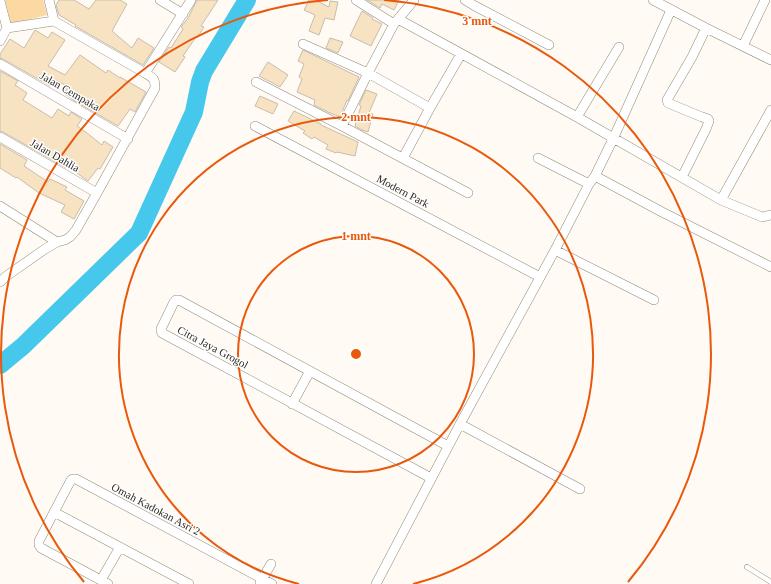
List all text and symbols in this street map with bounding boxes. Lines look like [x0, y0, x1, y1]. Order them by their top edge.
text: 3 mnt [462, 14, 492, 28]
street label: Jalan Cempaka [38, 69, 102, 113]
text: 2 mnt [341, 110, 371, 124]
street label: Jalan Dahlia [28, 136, 82, 174]
street label: Modern Park [375, 172, 432, 210]
text: 1 mnt [341, 229, 371, 243]
street label: Citra Jaya Grogol [176, 323, 250, 371]
centre of rings [349, 347, 363, 361]
street label: Omah Kadokan Asri 2 [110, 481, 202, 537]

